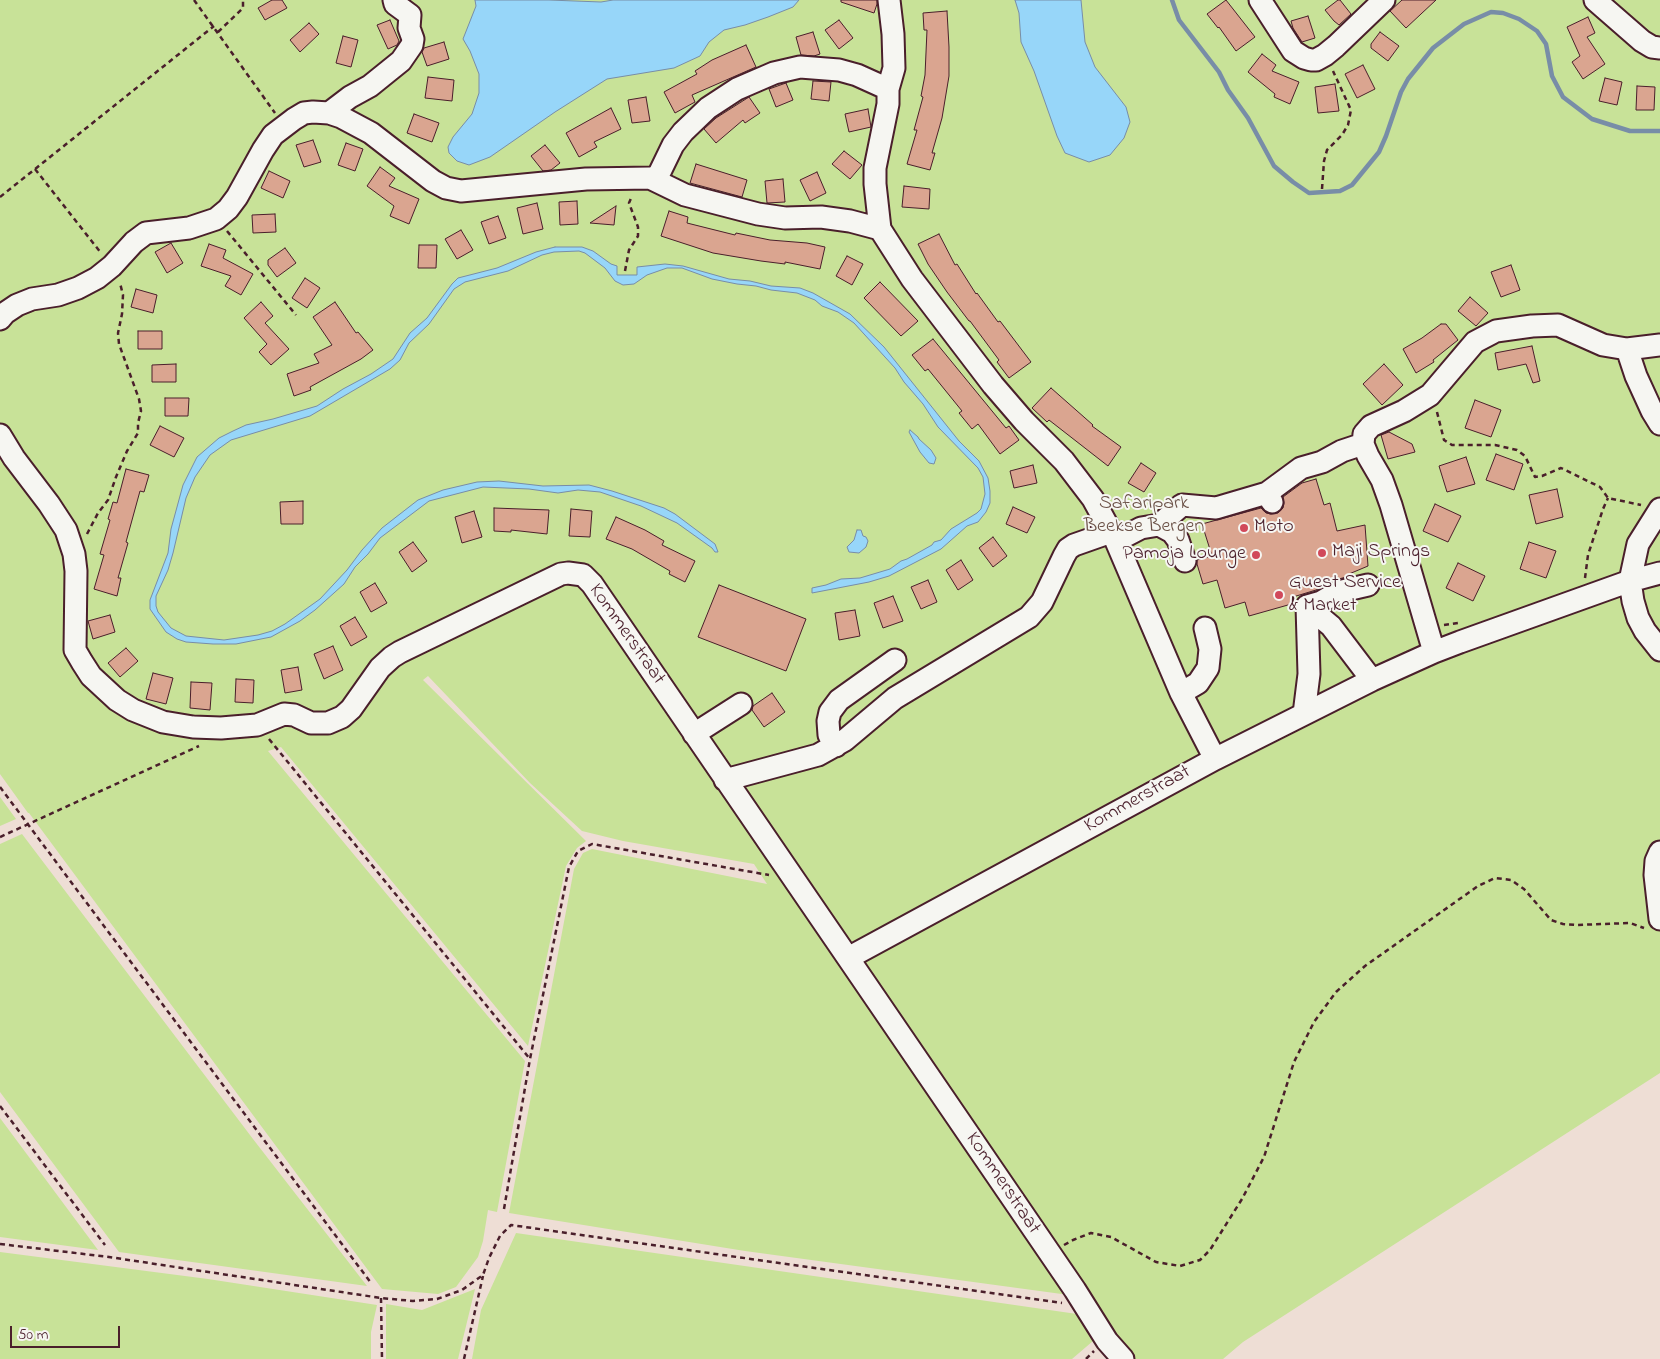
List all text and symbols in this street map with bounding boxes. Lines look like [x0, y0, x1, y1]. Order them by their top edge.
park label: Safaripark Beekse Bergen [1084, 493, 1204, 540]
place label: Moto [1254, 516, 1294, 540]
marker: Moto [1238, 522, 1250, 534]
place label: Maji Springs [1332, 541, 1430, 565]
place label: Pamoja Lounge [1123, 543, 1246, 567]
marker: Maji Springs [1316, 547, 1328, 559]
marker: Pamoja Lounge [1250, 549, 1262, 561]
place label: Guest Service & Market [1289, 572, 1401, 619]
street label: Kommerstraat [582, 580, 670, 690]
marker: Guest Service & Market [1273, 589, 1285, 601]
street label: Kommerstraat [1081, 761, 1195, 839]
street label: Kommerstraat [959, 1128, 1045, 1240]
scale bar [12, 1316, 122, 1348]
text: 50 m [18, 1324, 48, 1346]

